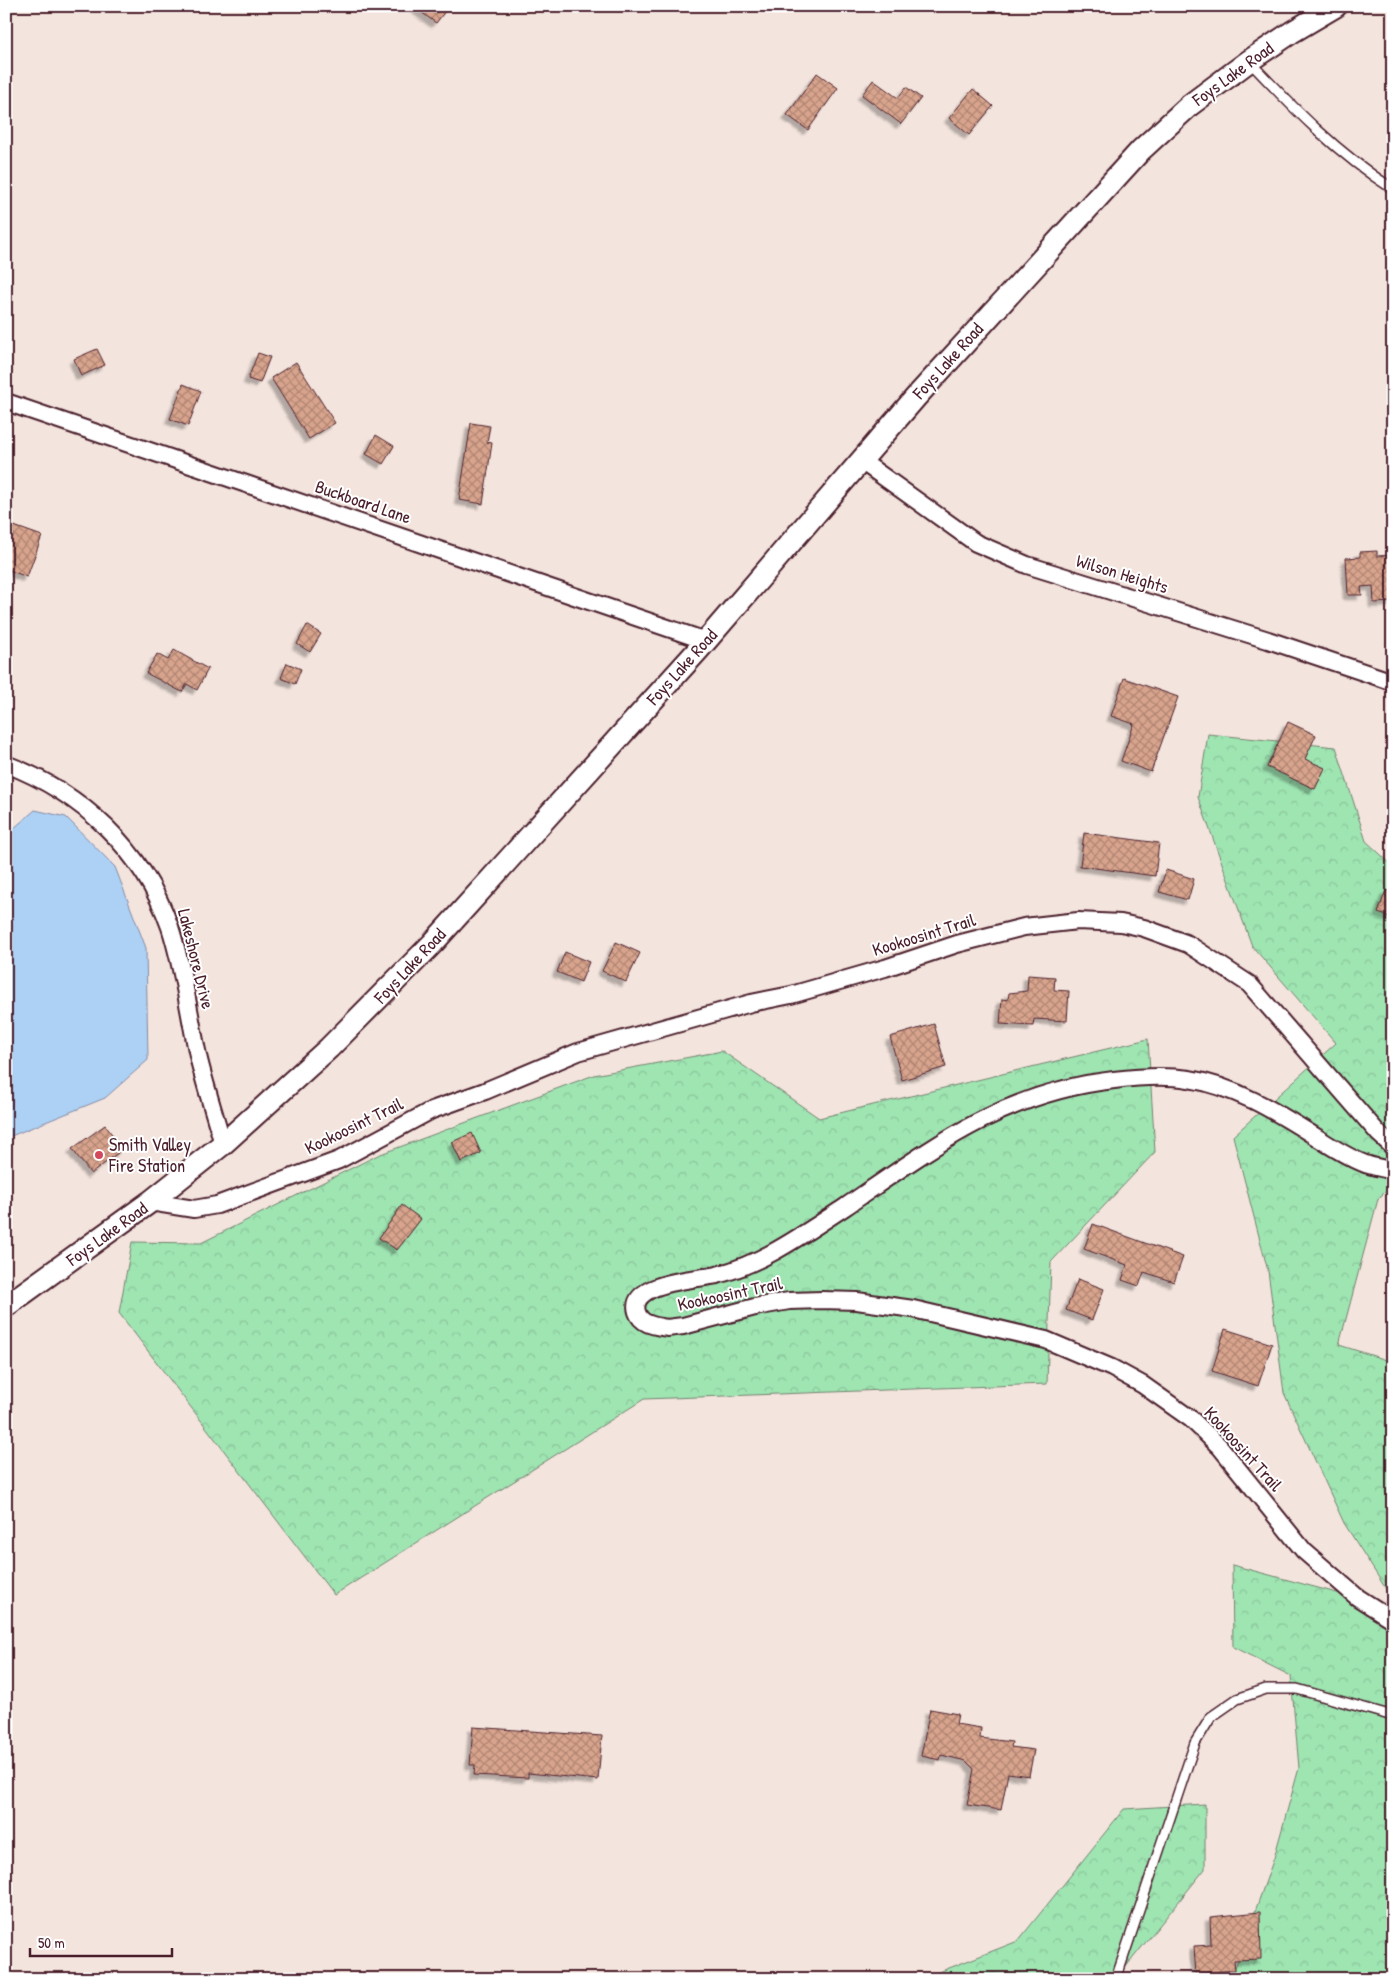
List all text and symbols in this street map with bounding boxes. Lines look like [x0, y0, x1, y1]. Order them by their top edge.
street label: Foys Lake Road [1186, 36, 1278, 112]
street label: Foys Lake Road [906, 317, 989, 405]
street label: Buckboard Lane [312, 473, 414, 530]
street label: Wilson Heights [1073, 548, 1171, 599]
street label: Foys Lake Road [640, 623, 723, 711]
street label: Lakeshore Drive [172, 906, 221, 1012]
street label: Kookoosint Trail [869, 907, 979, 962]
street label: Foys Lake Road [368, 922, 451, 1010]
street label: Kookoosint Trail [300, 1091, 407, 1160]
place label: Smith Valley Fire Station [108, 1132, 192, 1178]
marker: Smith Valley Fire Station [93, 1149, 105, 1161]
street label: Foys Lake Road [60, 1196, 152, 1272]
street label: Kookoosint Trail [675, 1270, 785, 1317]
street label: Kookoosint Trail [1198, 1401, 1288, 1497]
scale bar [30, 1925, 172, 1957]
text: 50 m [38, 1932, 65, 1953]

